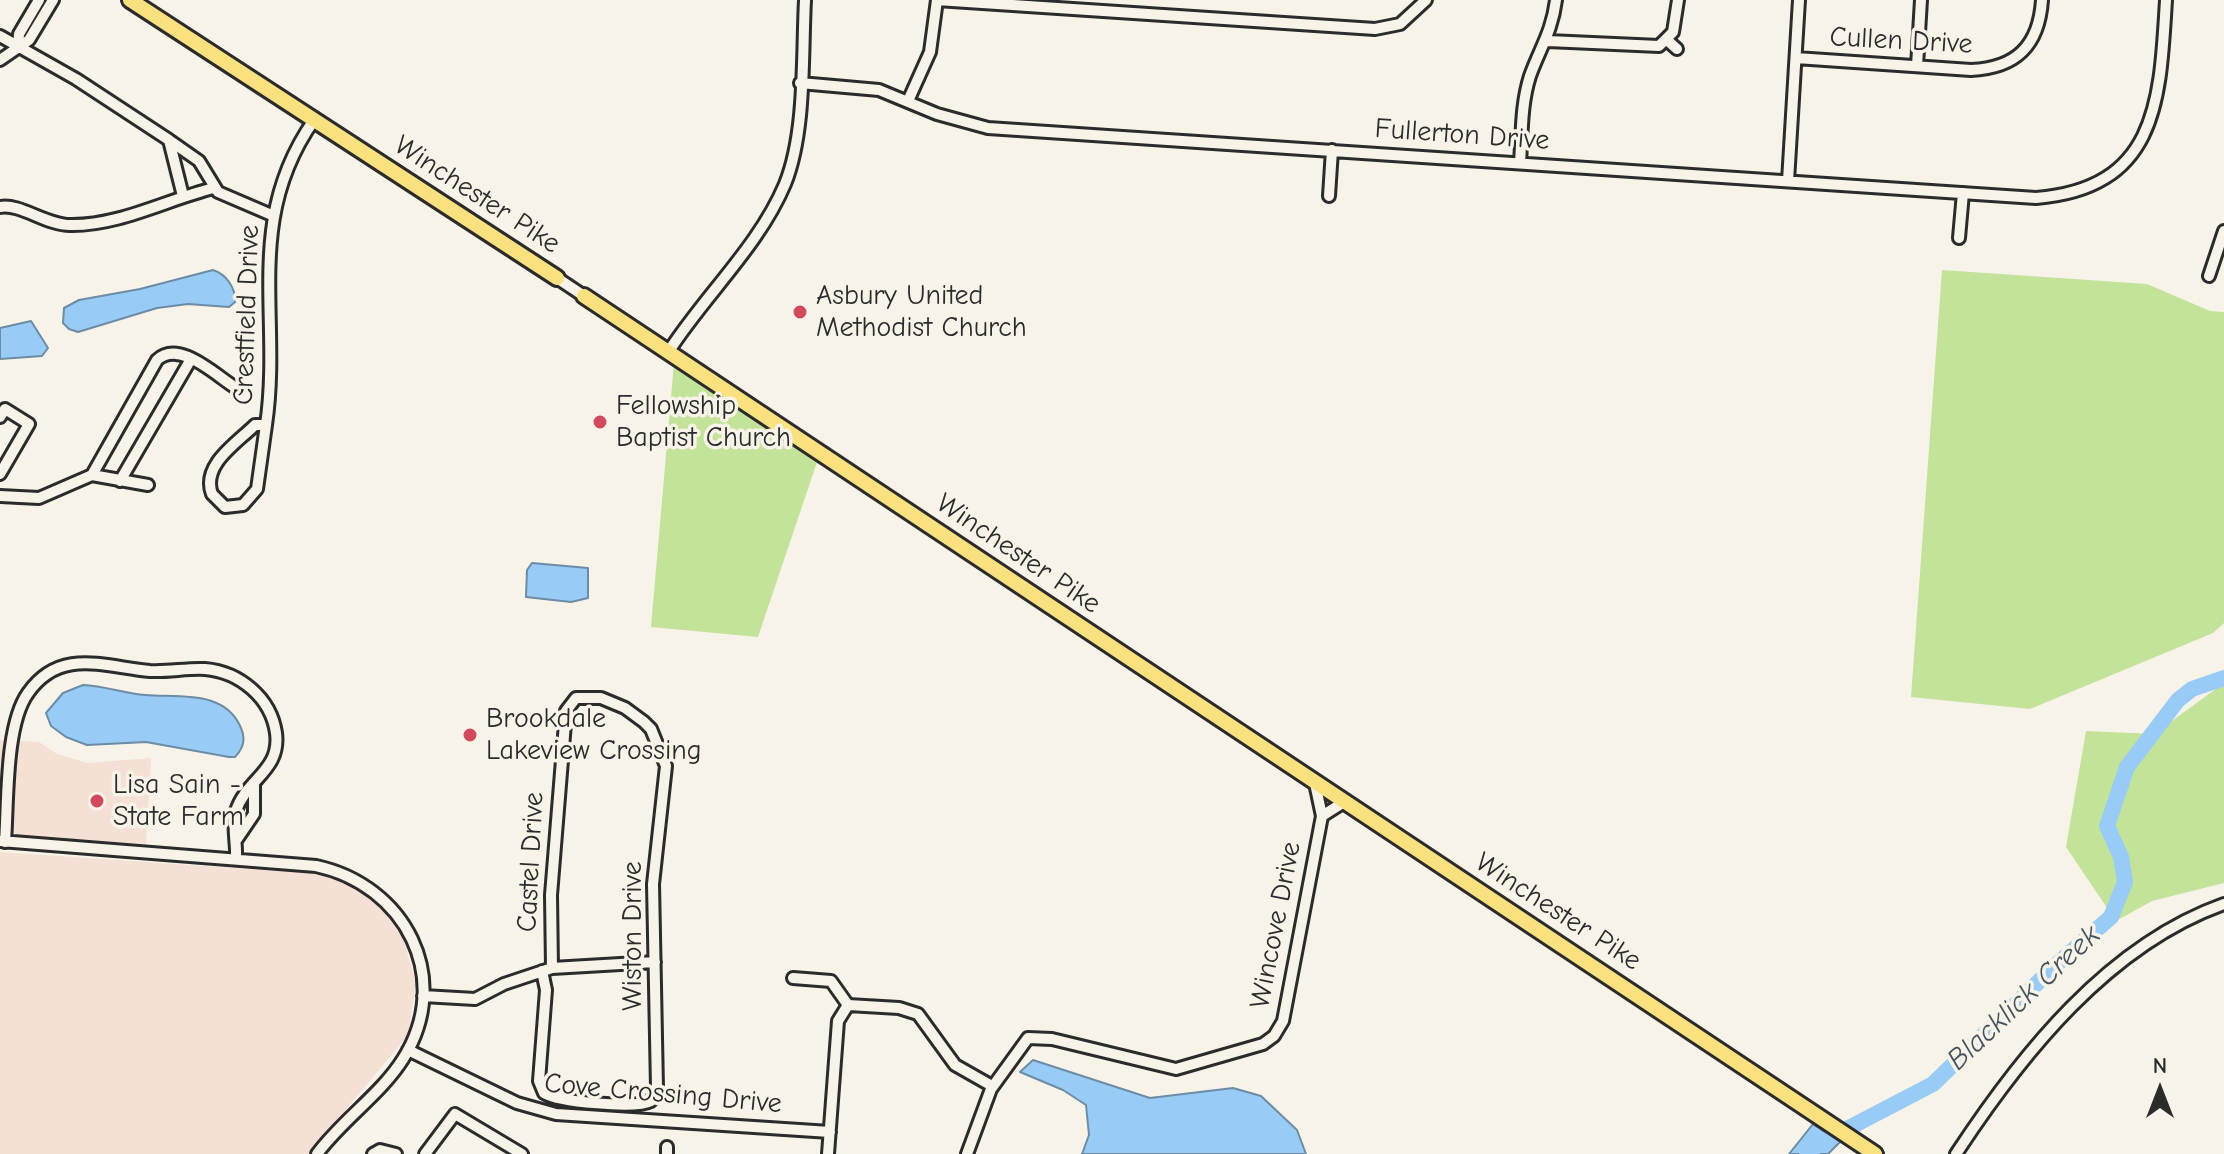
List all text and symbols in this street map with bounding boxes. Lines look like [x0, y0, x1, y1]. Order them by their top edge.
street label: Cullen Drive [1829, 20, 1973, 62]
street label: Fullerton Drive [1374, 112, 1550, 158]
street label: Winchester Pike [388, 129, 566, 261]
street label: Crestfield Drive [227, 224, 267, 406]
place label: Asbury United Methodist Church [816, 279, 1027, 345]
marker: Asbury United Methodist Church [791, 303, 809, 321]
place label: Fellowship Baptist Church [616, 389, 791, 455]
marker: Fellowship Baptist Church [591, 413, 609, 431]
street label: Winchester Pike [929, 487, 1107, 621]
place label: Brookdale Lakeview Crossing [486, 702, 702, 768]
marker: Brookdale Lakeview Crossing [461, 726, 479, 744]
place label: Lisa Sain - State Farm [113, 768, 244, 834]
street label: Castel Drive [511, 791, 551, 933]
marker: Lisa Sain - State Farm [88, 792, 106, 810]
street label: Wincove Drive [1243, 839, 1309, 1011]
street label: Winchester Pike [1469, 846, 1647, 978]
street label: Wiston Drive [616, 861, 650, 1011]
water label: Blacklick Creek [1940, 918, 2108, 1078]
north arrow [2120, 1050, 2200, 1130]
text: N [2153, 1053, 2167, 1079]
street label: Cove Crossing Drive [543, 1067, 783, 1121]

